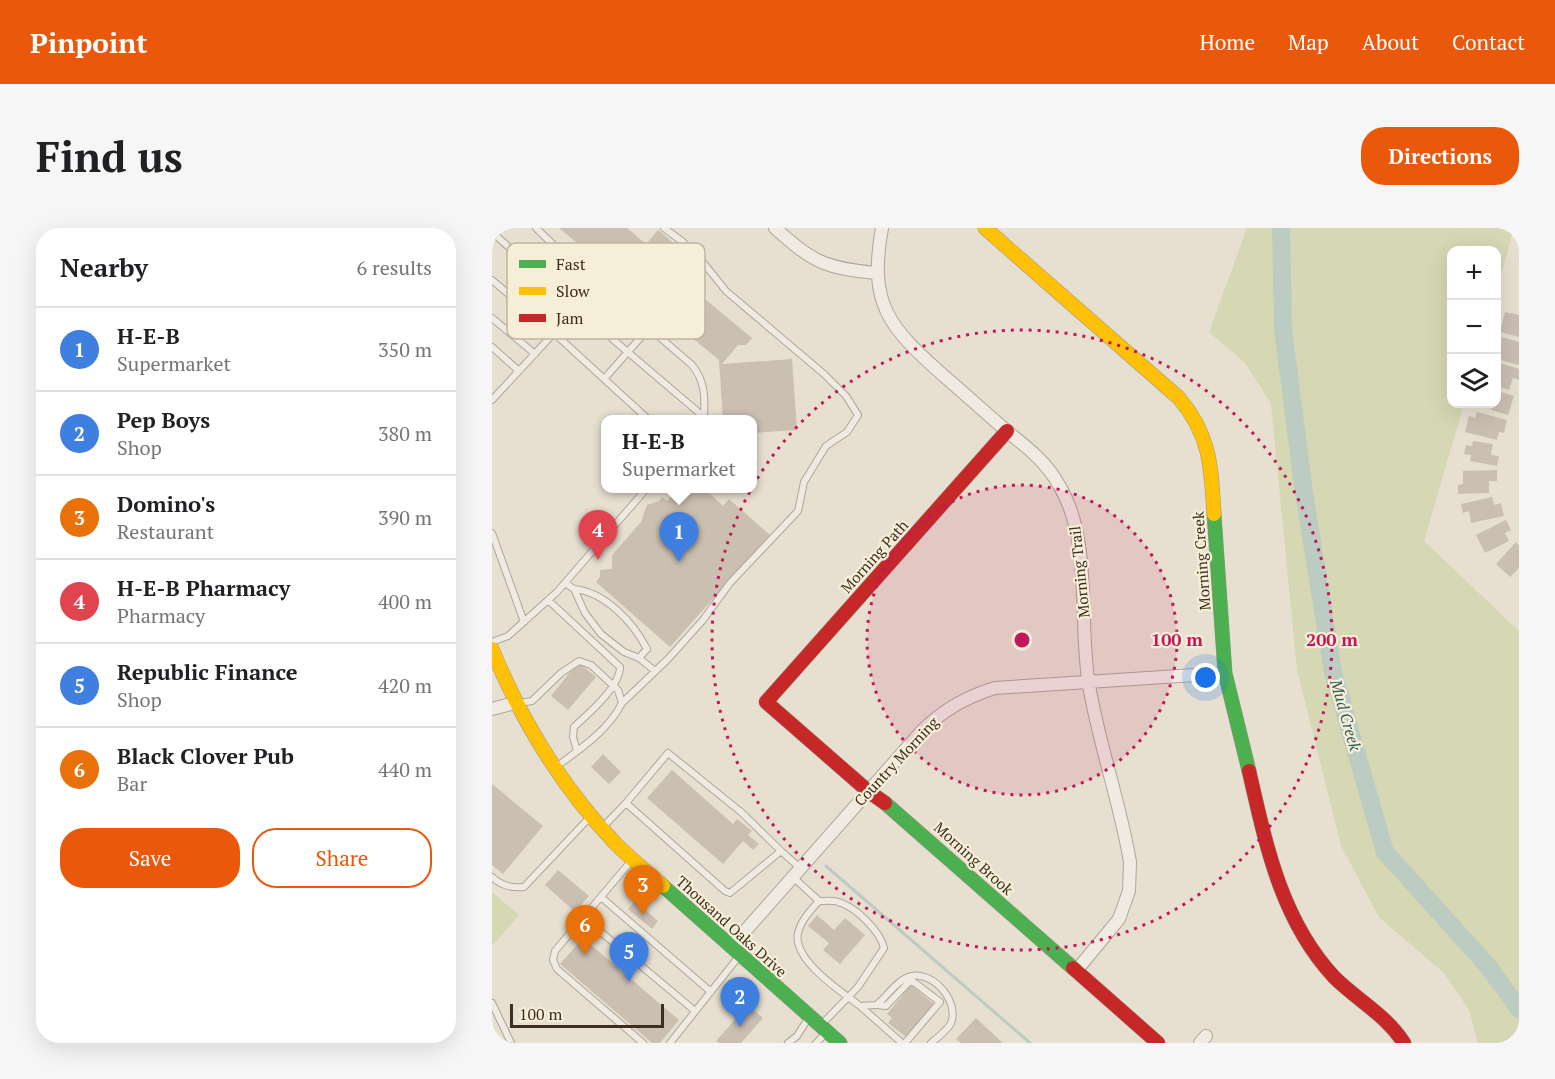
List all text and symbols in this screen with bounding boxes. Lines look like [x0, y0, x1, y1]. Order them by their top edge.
text: Pinpoint [30, 24, 147, 61]
text: Home [1199, 28, 1255, 56]
text: Map [1288, 28, 1329, 56]
text: About [1362, 28, 1419, 56]
text: Contact [1452, 28, 1525, 56]
button: Directions [1361, 127, 1519, 185]
text: Find us [36, 128, 183, 184]
legend [507, 243, 705, 339]
map controls [1447, 246, 1501, 408]
button: + [1447, 246, 1501, 300]
text: Nearby [60, 250, 148, 284]
text: Fast [556, 253, 586, 275]
text: 6 results [357, 254, 432, 281]
text: Slow [556, 280, 590, 302]
button: − [1447, 300, 1501, 354]
text: Jam [556, 307, 584, 329]
text: H-E-B [117, 321, 180, 350]
text: 1 [74, 336, 85, 363]
text: 350 m [378, 336, 432, 363]
text: Supermarket [117, 350, 231, 377]
button: layers [1447, 354, 1501, 408]
text: Pep Boys [117, 405, 210, 434]
popup [601, 415, 757, 493]
text: 2 [74, 420, 85, 447]
text: 380 m [378, 420, 432, 447]
text: H-E-B [622, 426, 685, 455]
text: Shop [117, 434, 162, 461]
text: Supermarket [622, 455, 736, 482]
text: Domino's [117, 489, 215, 518]
text: 3 [74, 504, 85, 531]
text: 390 m [378, 504, 432, 531]
pin: 4 [578, 510, 618, 560]
street label: Morning Creek [1188, 511, 1214, 611]
pin: 1 [660, 512, 699, 562]
street label: Morning Path [836, 515, 912, 597]
text: Restaurant [117, 518, 214, 545]
street label: Morning Trail [1064, 525, 1094, 619]
text: H-E-B Pharmacy [117, 573, 290, 602]
text: 4 [74, 588, 85, 615]
text: 400 m [378, 588, 432, 615]
text: Pharmacy [117, 602, 205, 629]
text: 100 m [1151, 627, 1203, 651]
text: 200 m [1306, 627, 1358, 651]
centre of rings [1012, 630, 1032, 650]
text: Republic Finance [117, 657, 298, 686]
your location [1191, 663, 1220, 692]
text: 5 [74, 672, 85, 699]
text: 420 m [378, 672, 432, 699]
water label: Mud Creek [1325, 676, 1367, 754]
text: Shop [117, 686, 162, 713]
street label: Country Morning [849, 711, 943, 810]
text: Black Clover Pub [117, 741, 294, 770]
text: 6 [74, 756, 85, 783]
text: 440 m [378, 756, 432, 783]
text: Bar [117, 770, 147, 797]
street label: Morning Brook [930, 817, 1018, 899]
button: Save [60, 828, 240, 888]
button: Share [252, 828, 432, 888]
pin: 3 [624, 866, 662, 915]
street label: Thousand Oaks Drive [672, 871, 792, 981]
pin: 6 [566, 906, 604, 955]
pin: 5 [610, 932, 648, 982]
pin: 2 [720, 978, 760, 1027]
scale bar [510, 1001, 664, 1028]
text: 100 m [519, 1003, 562, 1025]

